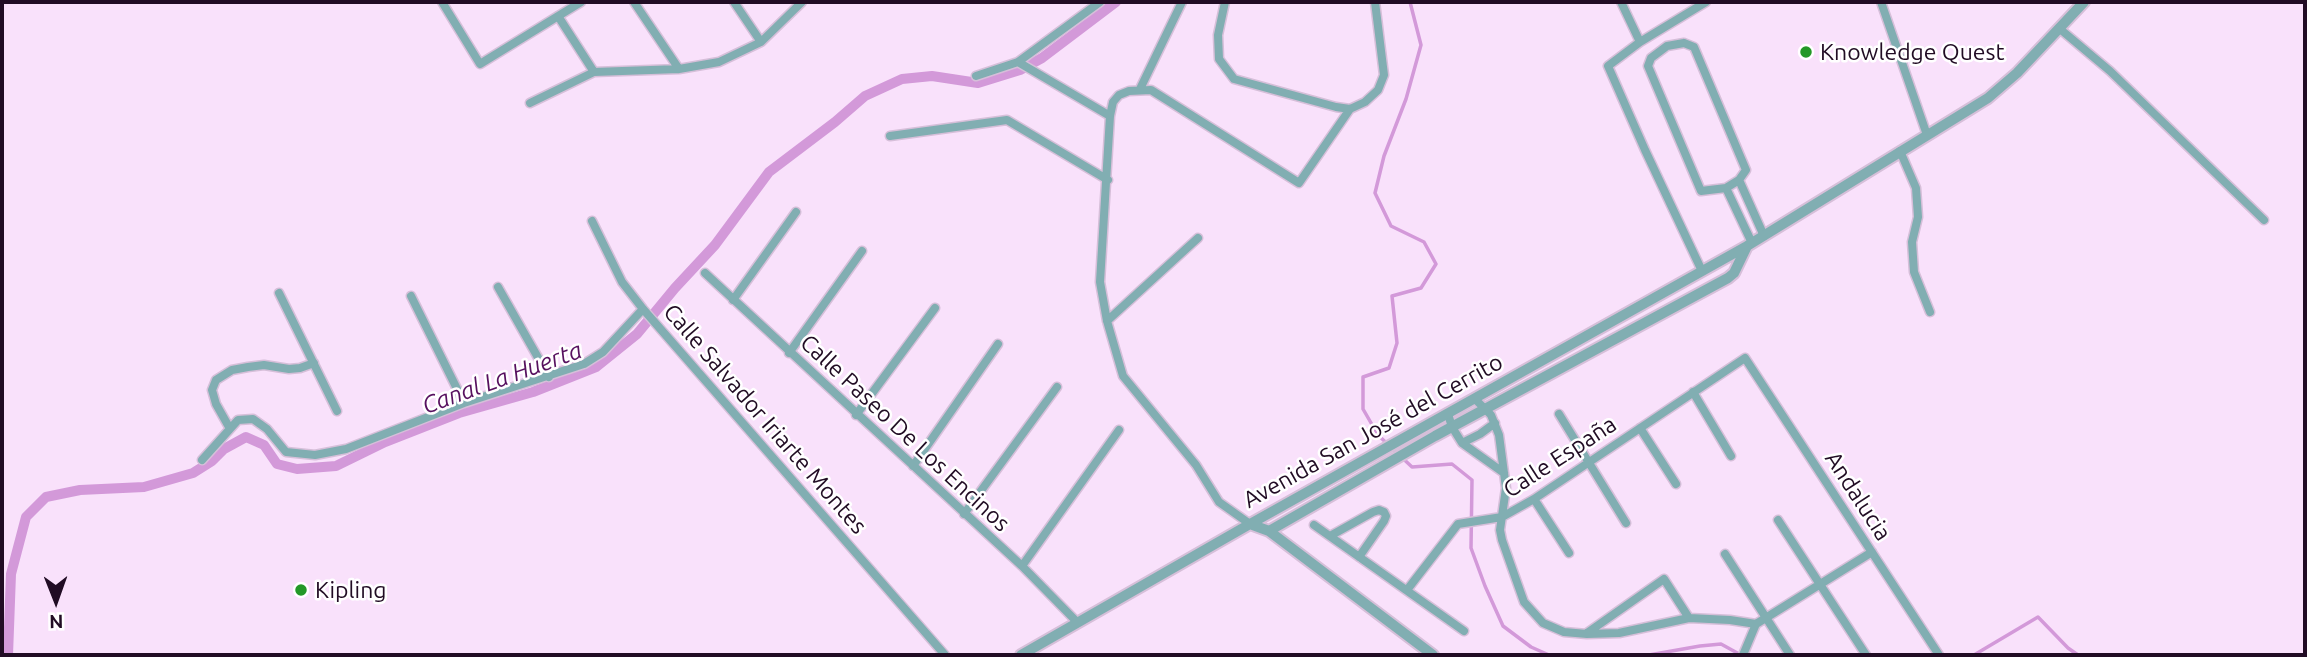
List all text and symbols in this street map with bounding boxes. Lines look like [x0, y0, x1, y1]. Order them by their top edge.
place label: Knowledge Quest [1820, 38, 2004, 66]
marker: Knowledge Quest [1798, 44, 1814, 60]
street label: Calle Salvador Iriarte Montes [658, 298, 872, 540]
street label: Calle Paseo De Los Encinos [795, 329, 1015, 537]
water label: Canal La Huerta [418, 336, 586, 420]
street label: Avenida San José del Cerrito [1238, 348, 1508, 514]
street label: Calle España [1498, 410, 1622, 504]
street label: Andalucia [1819, 446, 1897, 546]
north arrow [21, 566, 91, 636]
place label: Kipling [315, 576, 386, 604]
marker: Kipling [293, 582, 309, 598]
text: N [49, 611, 64, 633]

